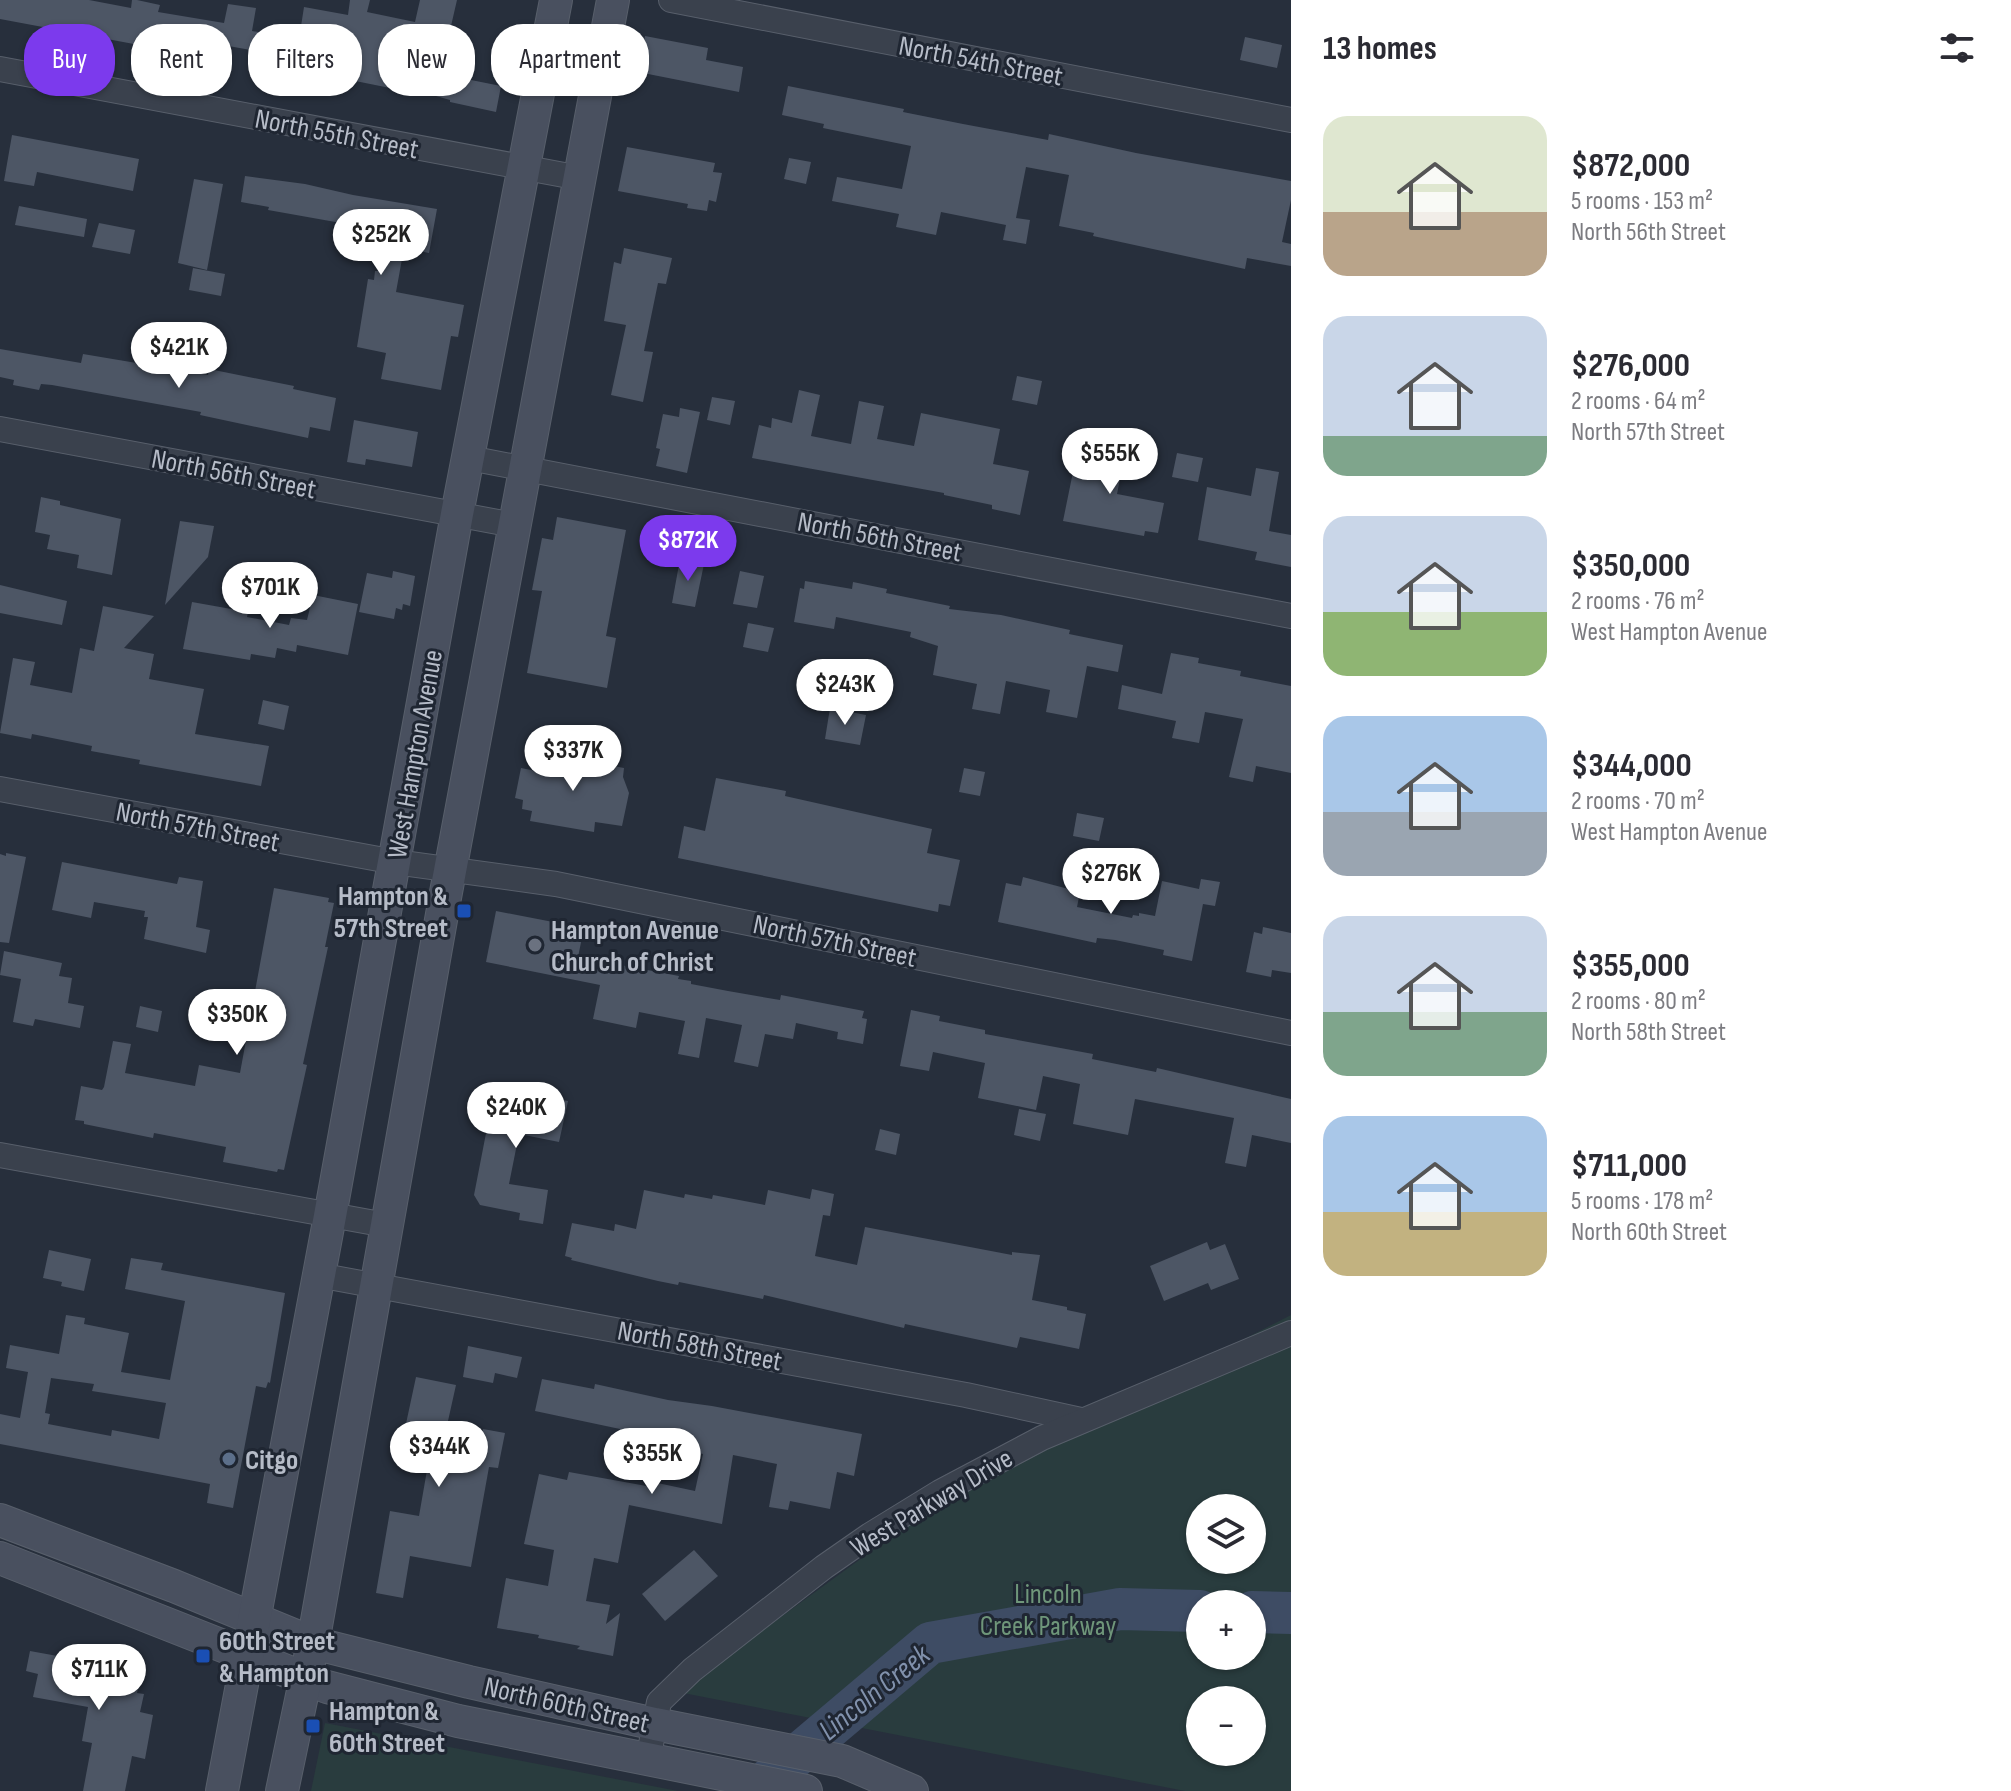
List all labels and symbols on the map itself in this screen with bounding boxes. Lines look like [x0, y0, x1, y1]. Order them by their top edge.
street label: North 54th Street [896, 29, 1065, 94]
street label: North 55th Street [252, 102, 421, 166]
pin: $252K [325, 209, 437, 277]
pin: $421K [123, 322, 235, 390]
pin: $555K [1054, 428, 1166, 496]
street label: North 56th Street [149, 442, 319, 507]
street label: North 56th Street [795, 505, 965, 570]
pin: $872K [632, 515, 744, 583]
pin: $701K [214, 562, 326, 630]
street label: West Hampton Avenue [381, 647, 450, 861]
pin: $243K [789, 659, 901, 727]
pin: $337K [517, 725, 629, 793]
street label: North 57th Street [113, 795, 282, 859]
pin: $276K [1055, 848, 1167, 916]
place label: Hampton & 57th Street [334, 880, 448, 945]
marker: Hampton & 57th Street [455, 902, 473, 920]
street label: North 57th Street [750, 908, 919, 975]
place label: Hampton Avenue Church of Christ [551, 914, 719, 979]
marker: Hampton Avenue Church of Christ [526, 936, 544, 954]
pin: $350K [181, 989, 293, 1057]
pin: $240K [460, 1082, 572, 1150]
street label: North 58th Street [615, 1314, 785, 1379]
pin: $344K [383, 1421, 495, 1489]
pin: $355K [596, 1428, 708, 1496]
street label: West Parkway Drive [845, 1442, 1019, 1565]
place label: Citgo [245, 1444, 298, 1477]
marker: Citgo [220, 1450, 238, 1468]
park label: Lincoln Creek Parkway [980, 1578, 1116, 1643]
place label: 60th Street & Hampton [219, 1625, 335, 1690]
water label: Lincoln Creek [812, 1637, 938, 1748]
pin: $711K [43, 1644, 155, 1712]
marker: 60th Street & Hampton [194, 1647, 212, 1665]
street label: North 60th Street [481, 1670, 652, 1740]
place label: Hampton & 60th Street [329, 1695, 445, 1760]
marker: Hampton & 60th Street [304, 1717, 322, 1735]

